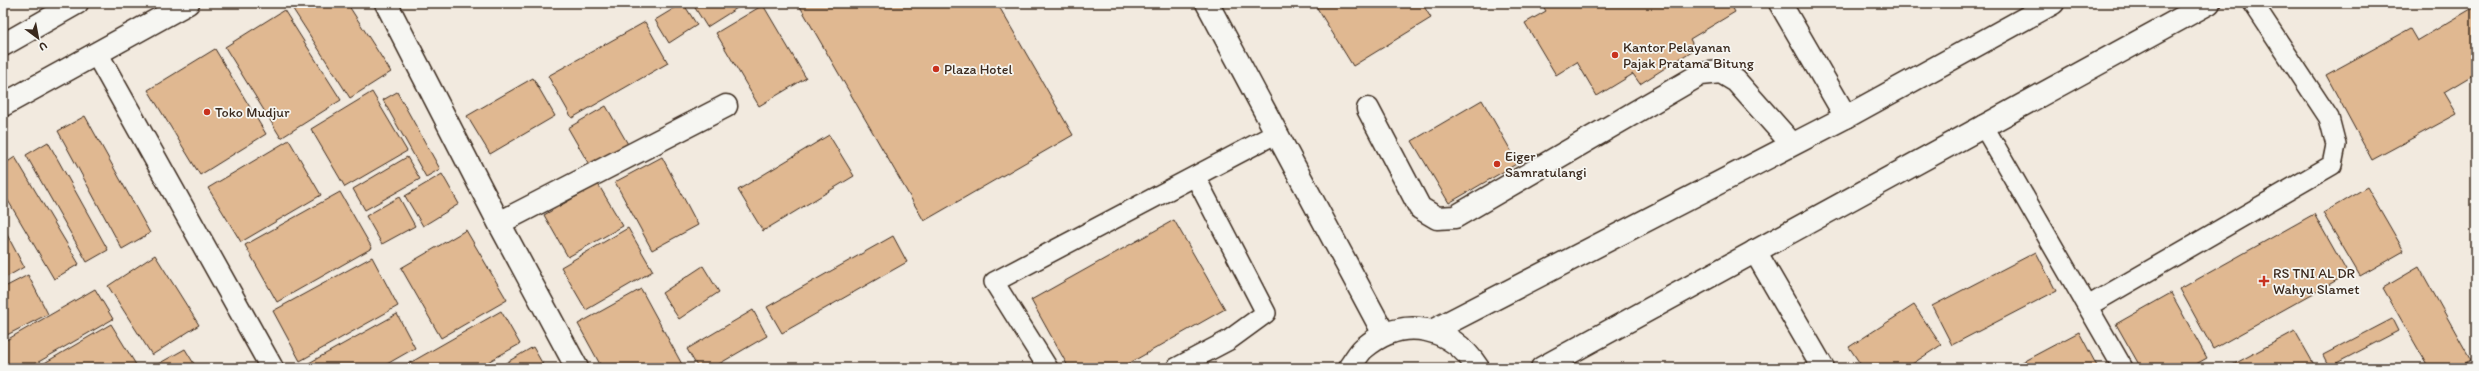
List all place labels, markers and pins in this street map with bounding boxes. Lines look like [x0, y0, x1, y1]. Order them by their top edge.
place label: Kantor Pelayanan Pajak Pratama Bitung [1623, 39, 1755, 72]
marker: Kantor Pelayanan Pajak Pratama Bitung [1610, 50, 1620, 60]
place label: Plaza Hotel [944, 61, 1012, 78]
marker: Plaza Hotel [931, 64, 941, 74]
place label: Toko Mudjur [215, 104, 290, 121]
marker: Toko Mudjur [202, 107, 212, 117]
place label: Eiger Samratulangi [1505, 148, 1587, 181]
marker: Eiger Samratulangi [1492, 159, 1502, 169]
place label: RS TNI AL DR Wahyu Slamet [2273, 265, 2359, 298]
marker: RS TNI AL DR Wahyu Slamet [2258, 275, 2270, 287]

